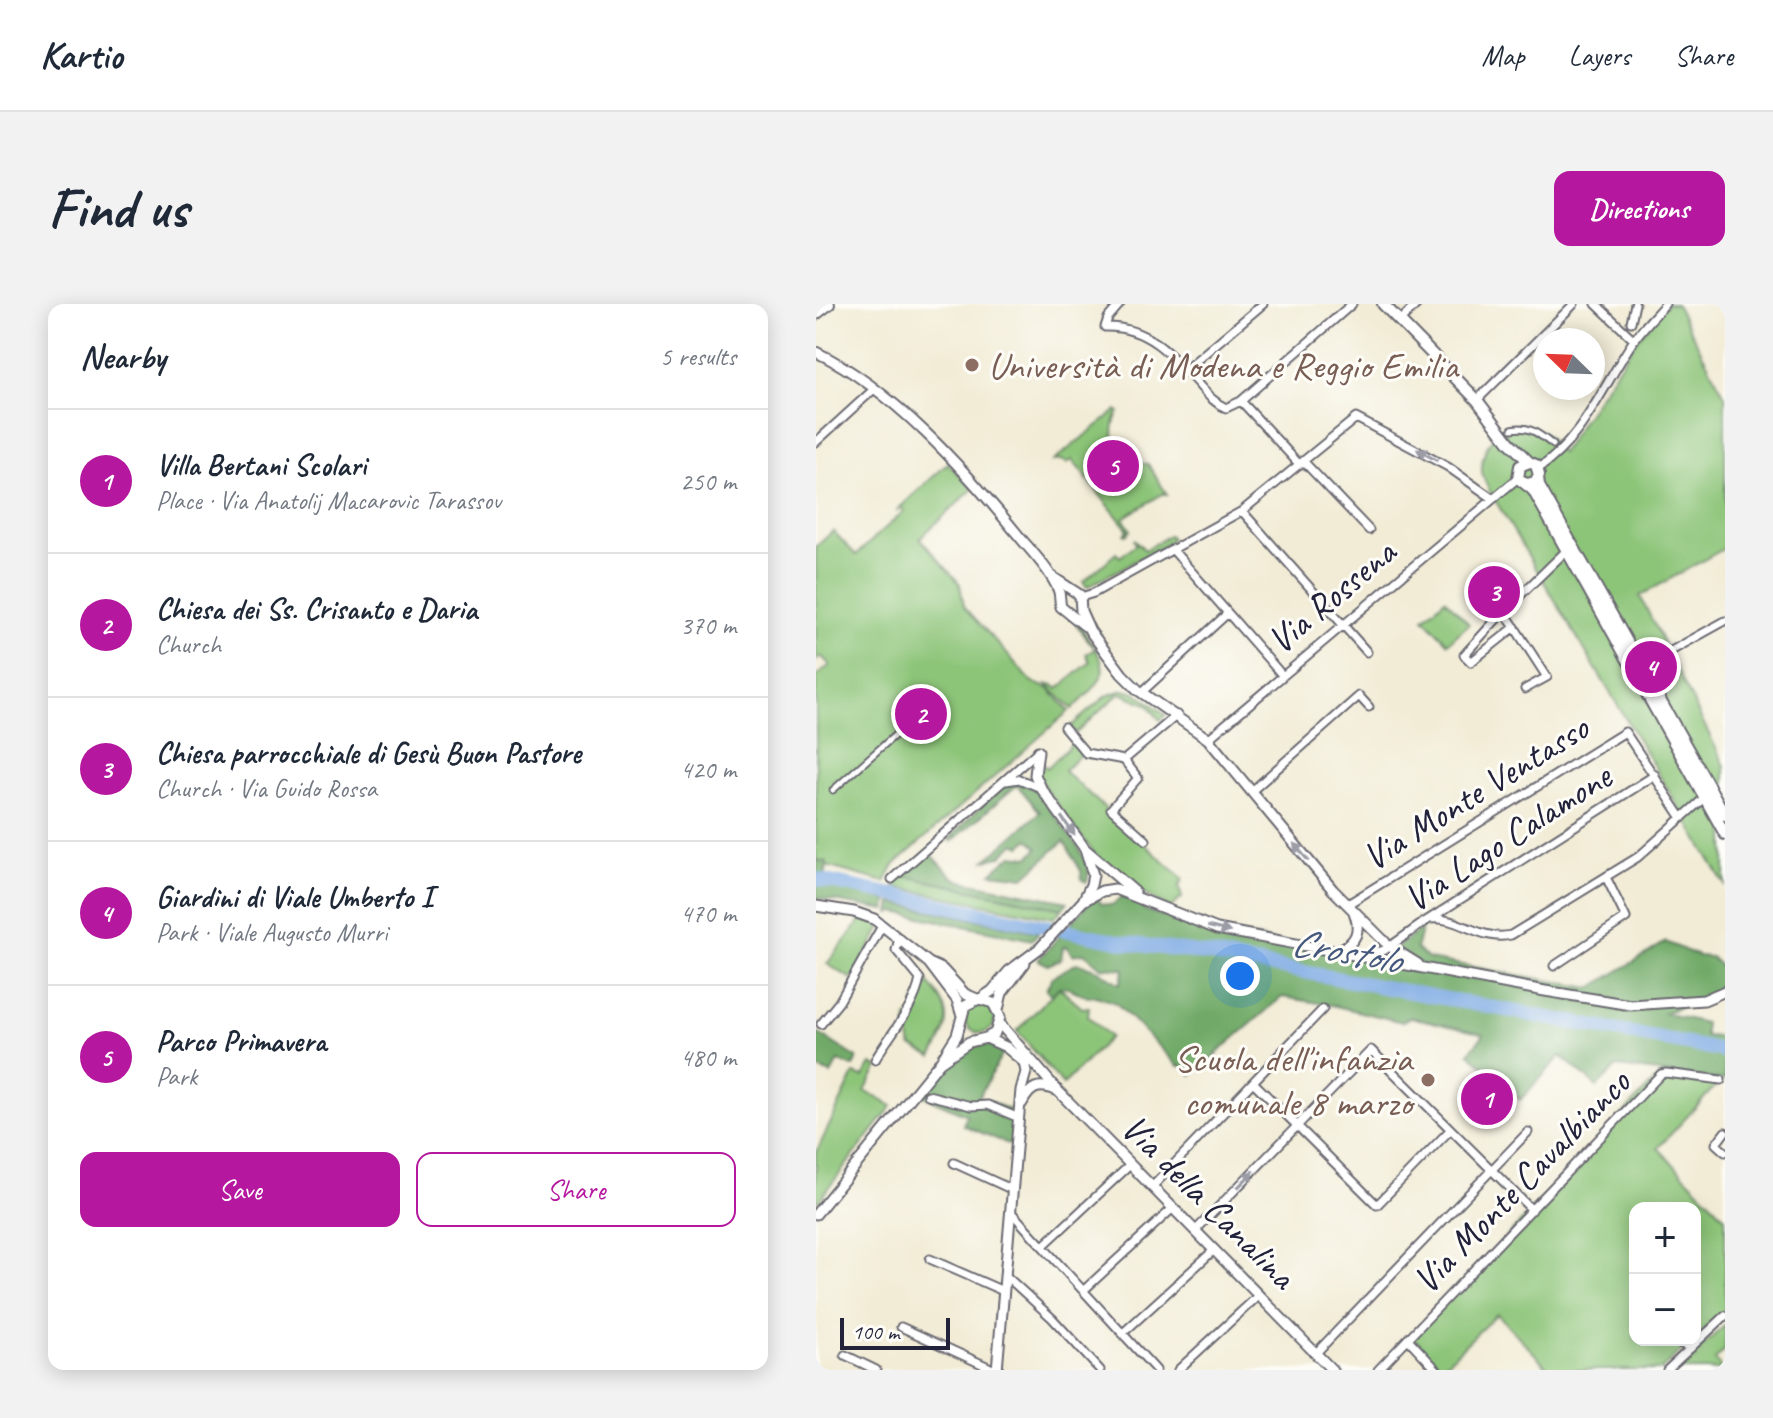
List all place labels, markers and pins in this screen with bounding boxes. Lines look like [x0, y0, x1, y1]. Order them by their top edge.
place label: Università di Modena e Reggio Emilia [988, 342, 1460, 389]
marker: Università di Modena e Reggio Emilia [963, 356, 981, 374]
pin: 5 [1087, 436, 1139, 496]
pin: 3 [1468, 562, 1520, 622]
pin: 4 [1625, 637, 1677, 697]
pin: 2 [895, 684, 947, 744]
place label: Scuola dell'infanzia comunale 8 marzo [1174, 1035, 1416, 1126]
pin: 1 [1461, 1069, 1513, 1129]
marker: Scuola dell'infanzia comunale 8 marzo [1419, 1071, 1437, 1089]

